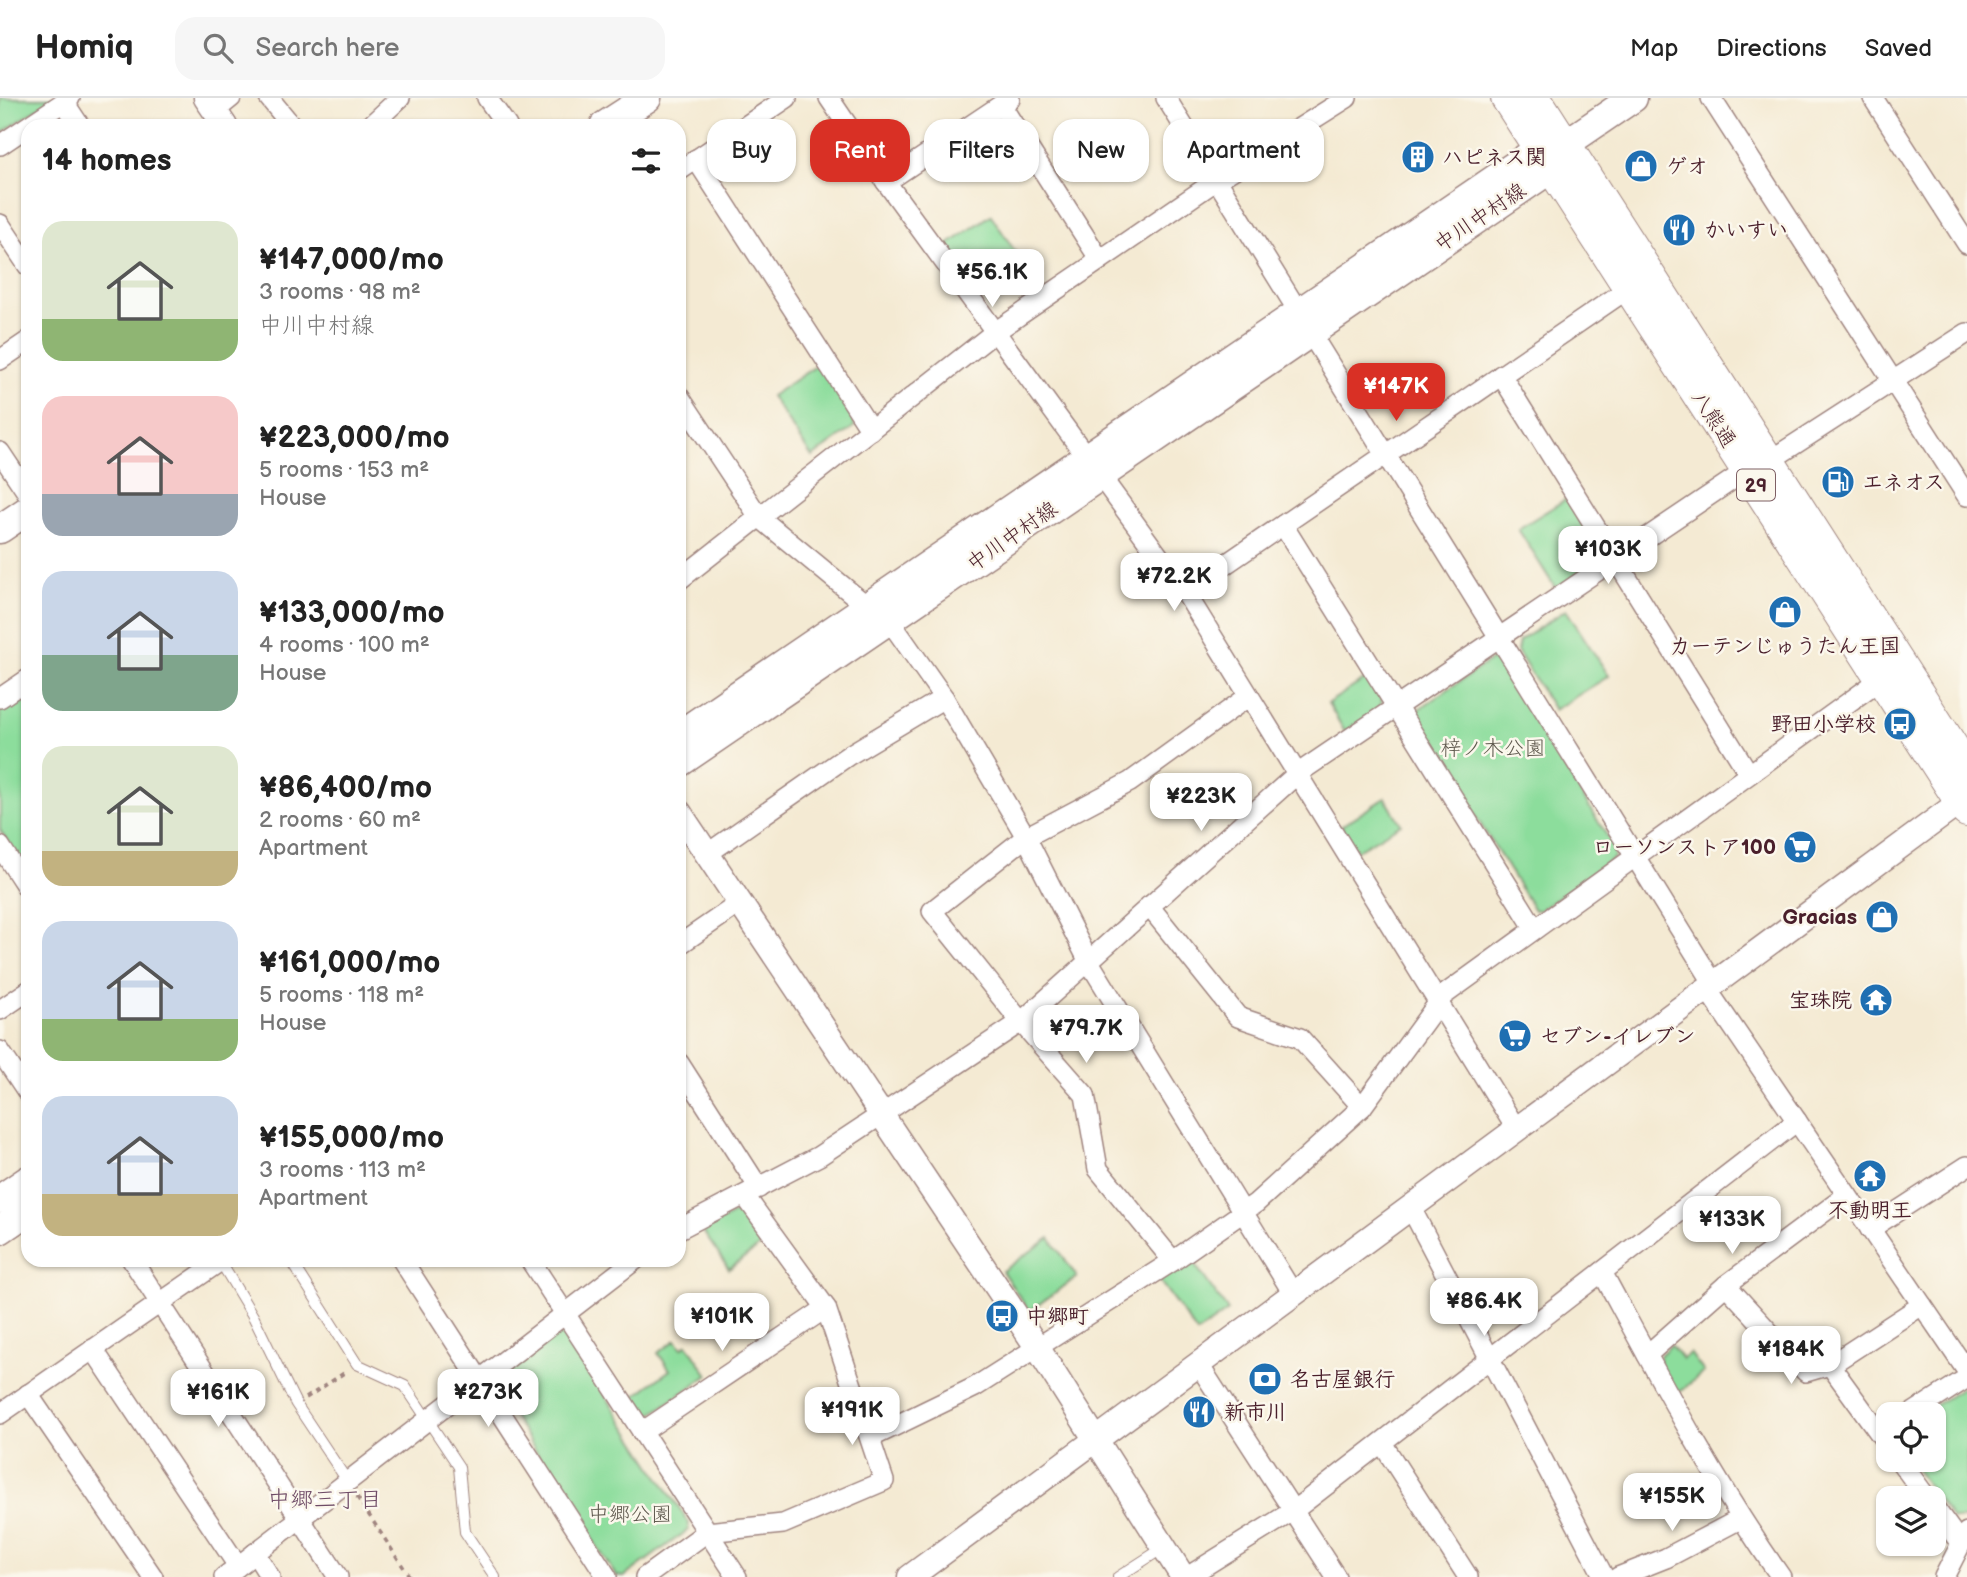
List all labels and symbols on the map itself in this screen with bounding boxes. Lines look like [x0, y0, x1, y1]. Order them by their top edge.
building icon: ハピネス関 [1399, 138, 1437, 176]
place label: ハピネス関 [1442, 145, 1547, 170]
shop icon: ゲオ [1622, 147, 1660, 185]
place label: ゲオ [1666, 154, 1708, 179]
street label: 中川中村線 [1430, 178, 1531, 257]
restaurant icon: かいすい [1660, 211, 1698, 249]
place label: かいすい [1704, 218, 1788, 243]
pin: ¥56.1K [935, 250, 1049, 309]
pin: ¥147K [1347, 364, 1445, 423]
street label: 八熊通 [1686, 386, 1741, 452]
fuel station icon: エネオス [1819, 463, 1857, 501]
road number: 29 [1737, 470, 1775, 500]
place label: エネオス [1862, 470, 1945, 495]
street label: 中川中村線 [962, 496, 1062, 577]
pin: ¥103K [1559, 526, 1657, 586]
pin: ¥72.2K [1117, 554, 1231, 613]
shop icon: カーテンじゅうたん王国 [1766, 593, 1804, 631]
place label: カーテンじゅうたん王国 [1670, 634, 1901, 659]
bus stop icon: 野田小学校 [1881, 705, 1919, 743]
place label: 野田小学校 [1771, 712, 1876, 737]
park label: 梓ノ木公園 [1441, 736, 1546, 761]
pin: ¥223K [1152, 774, 1250, 833]
supermarket icon: ローソンストア100 [1781, 828, 1819, 866]
place label: ローソンストア100 [1592, 835, 1776, 860]
shop icon: Gracias [1863, 898, 1901, 936]
place label: Gracias [1783, 905, 1857, 930]
temple icon: 宝珠院 [1857, 981, 1895, 1019]
place label: 宝珠院 [1789, 988, 1852, 1013]
pin: ¥79.7K [1029, 1006, 1143, 1065]
supermarket icon: セブン-イレブン [1496, 1017, 1534, 1055]
place label: セブン-イレブン [1540, 1024, 1696, 1049]
temple icon: 不動明王 [1851, 1157, 1889, 1195]
pin: ¥133K [1683, 1196, 1781, 1256]
place label: 不動明王 [1828, 1198, 1912, 1223]
pin: ¥86.4K [1427, 1278, 1541, 1338]
pin: ¥101K [673, 1294, 771, 1353]
bus stop icon: 中郷町 [983, 1297, 1021, 1335]
place label: 中郷町 [1026, 1304, 1089, 1329]
pin: ¥184K [1742, 1326, 1840, 1386]
bank icon: 名古屋銀行 [1246, 1360, 1284, 1398]
place label: 名古屋銀行 [1290, 1367, 1395, 1392]
pin: ¥161K [169, 1370, 267, 1429]
pin: ¥273K [439, 1370, 537, 1429]
pin: ¥191K [803, 1388, 901, 1447]
restaurant icon: 新市川 [1180, 1393, 1218, 1431]
place label: 新市川 [1224, 1400, 1287, 1425]
pin: ¥155K [1623, 1474, 1721, 1533]
district label: 中郷三丁目 [268, 1486, 383, 1514]
park label: 中郷公園 [588, 1502, 672, 1527]

